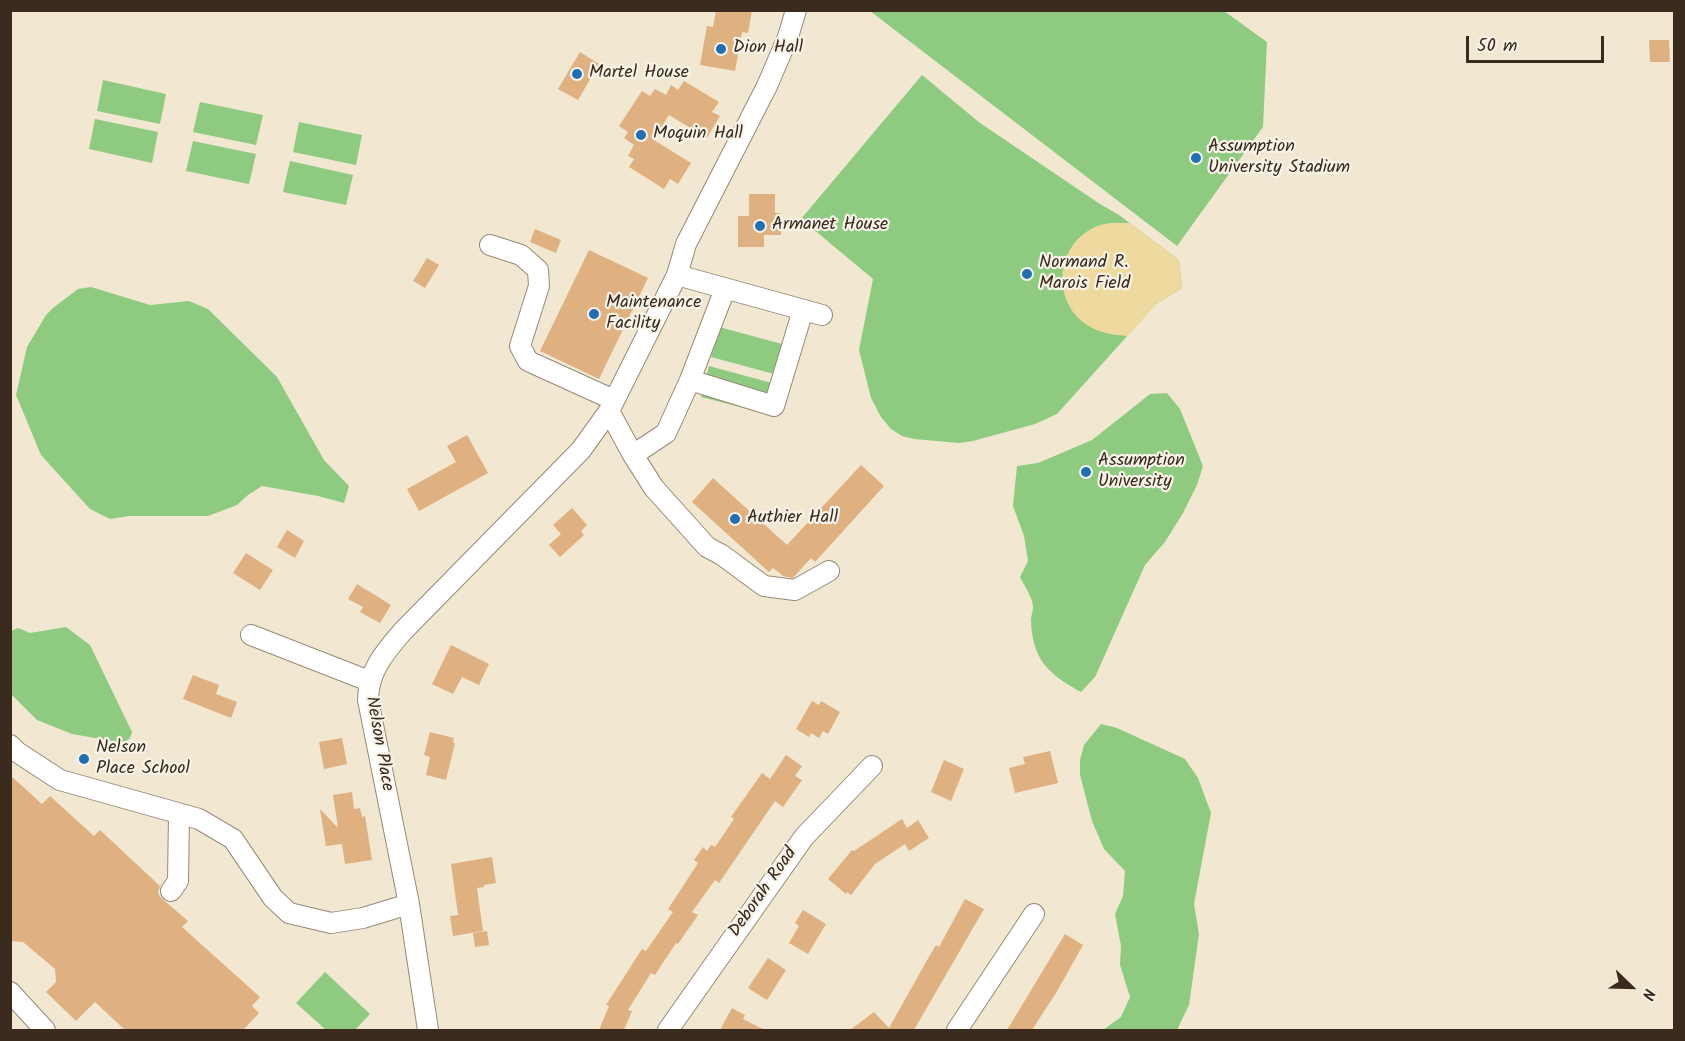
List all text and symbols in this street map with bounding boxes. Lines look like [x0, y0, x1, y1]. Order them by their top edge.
scale bar [1469, 24, 1607, 62]
text: 50 m [1477, 32, 1517, 61]
place label: Dion Hall [733, 38, 803, 60]
marker: Dion Hall [714, 42, 728, 56]
place label: Martel House [589, 63, 689, 85]
marker: Martel House [570, 67, 584, 81]
place label: Moquin Hall [653, 124, 743, 146]
marker: Moquin Hall [634, 128, 648, 142]
place label: Assumption University Stadium [1208, 137, 1350, 180]
marker: Assumption University Stadium [1189, 151, 1203, 165]
place label: Armanet House [772, 215, 888, 237]
marker: Armanet House [753, 219, 767, 233]
place label: Normand R. Marois Field [1039, 253, 1130, 296]
marker: Normand R. Marois Field [1020, 267, 1034, 281]
place label: Maintenance Facility [606, 293, 701, 336]
marker: Maintenance Facility [587, 307, 601, 321]
place label: Assumption University [1098, 451, 1185, 494]
marker: Assumption University [1079, 465, 1093, 479]
place label: Authier Hall [747, 508, 838, 530]
marker: Authier Hall [728, 512, 742, 526]
street label: Nelson Place [359, 695, 397, 793]
place label: Nelson Place School [96, 738, 190, 780]
marker: Nelson Place School [77, 752, 91, 766]
street label: Deborah Road [725, 844, 803, 942]
north arrow [1601, 957, 1661, 1017]
text: N [1635, 985, 1662, 1004]

